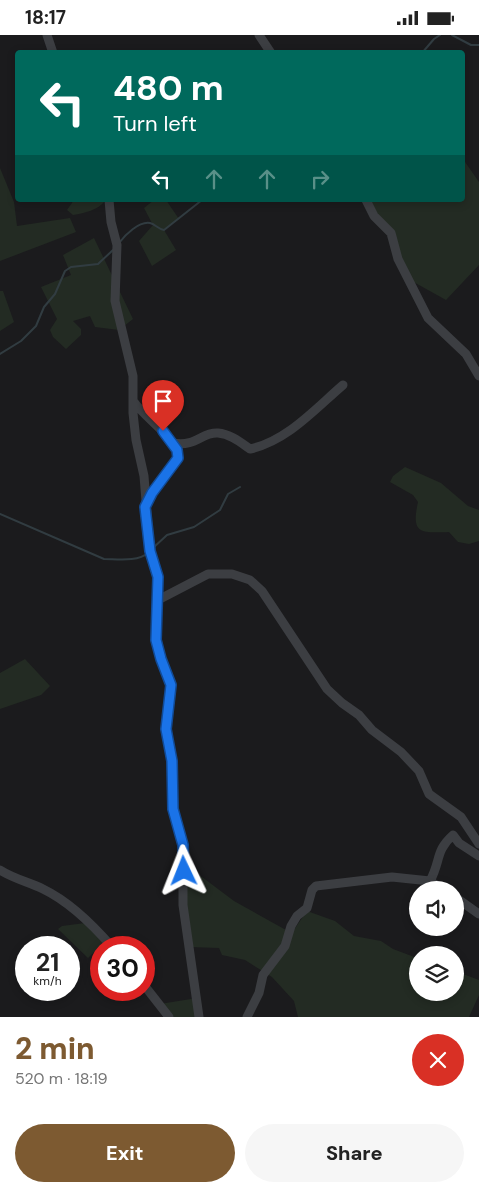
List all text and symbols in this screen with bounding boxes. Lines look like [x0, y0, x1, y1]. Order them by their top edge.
text: 18:17 [25, 5, 66, 30]
text: 480 m [113, 65, 224, 111]
icon: left [30, 70, 95, 135]
text: Turn left [113, 109, 197, 138]
icon: left [147, 165, 175, 193]
icon: ahead [200, 165, 228, 193]
icon: ahead [253, 165, 281, 193]
icon: right [306, 165, 334, 193]
pin [142, 380, 184, 431]
icon: arrive [149, 387, 177, 415]
position arrow [157, 844, 209, 896]
map controls [409, 881, 464, 1001]
button: sound [409, 881, 464, 936]
speed limit sign: 30 [90, 936, 155, 1001]
text: 21 [36, 946, 59, 979]
button: layers [409, 946, 464, 1001]
text: km/h [33, 973, 62, 989]
text: 2 min [15, 1029, 95, 1068]
button: close [412, 1034, 464, 1086]
text: 520 m · 18:19 [15, 1068, 108, 1089]
button: Exit [15, 1124, 235, 1182]
button: Share [245, 1124, 464, 1182]

